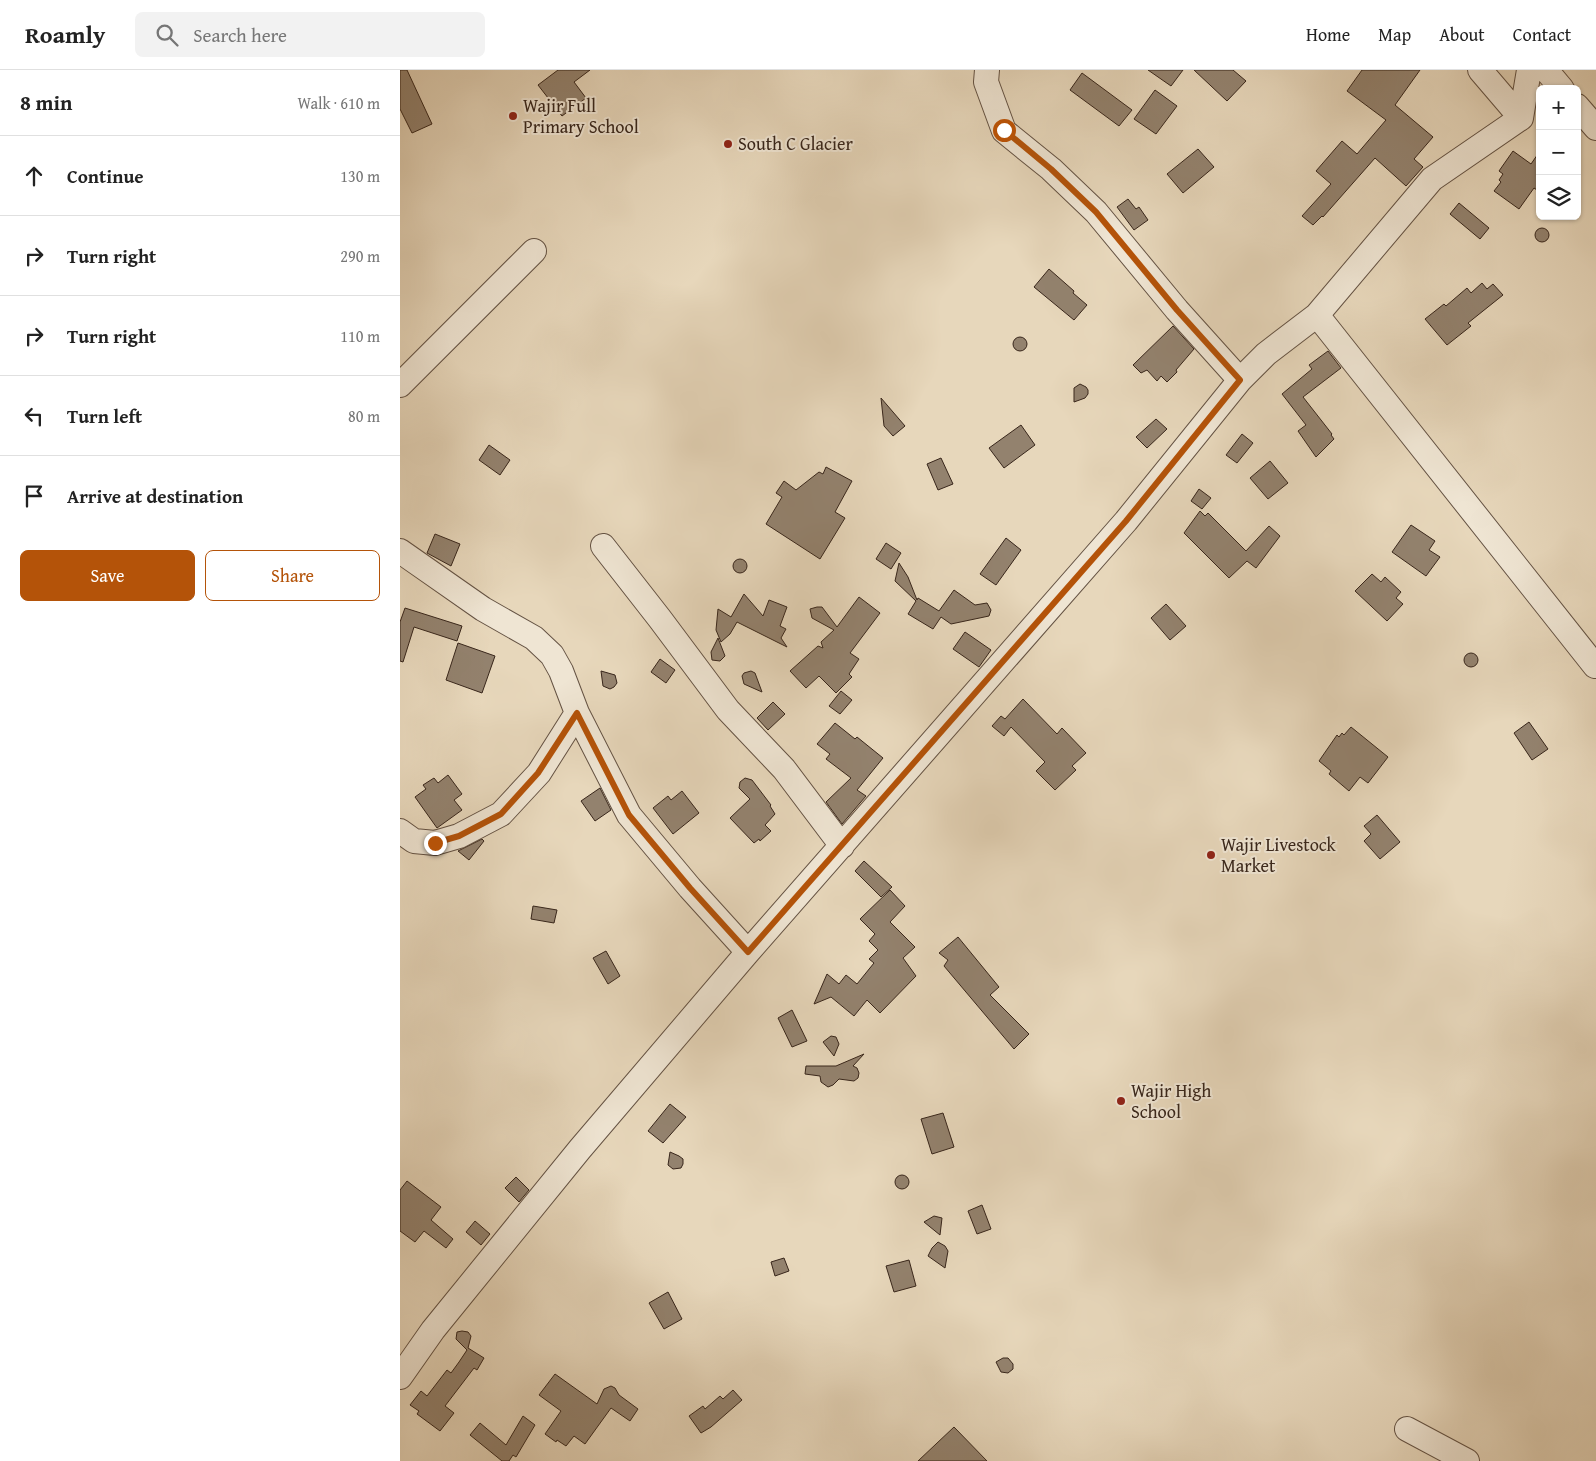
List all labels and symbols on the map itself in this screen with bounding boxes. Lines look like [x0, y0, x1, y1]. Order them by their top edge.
place label: Wajir Full Primary School [523, 92, 639, 140]
marker: Wajir Full Primary School [507, 110, 519, 122]
route start [993, 119, 1016, 142]
place label: South C Glacier [738, 130, 854, 157]
marker: South C Glacier [722, 138, 734, 150]
place label: Wajir Livestock Market [1221, 831, 1337, 879]
route end [424, 832, 447, 855]
marker: Wajir Livestock Market [1205, 849, 1217, 861]
place label: Wajir High School [1131, 1077, 1211, 1125]
marker: Wajir High School [1115, 1095, 1127, 1107]

